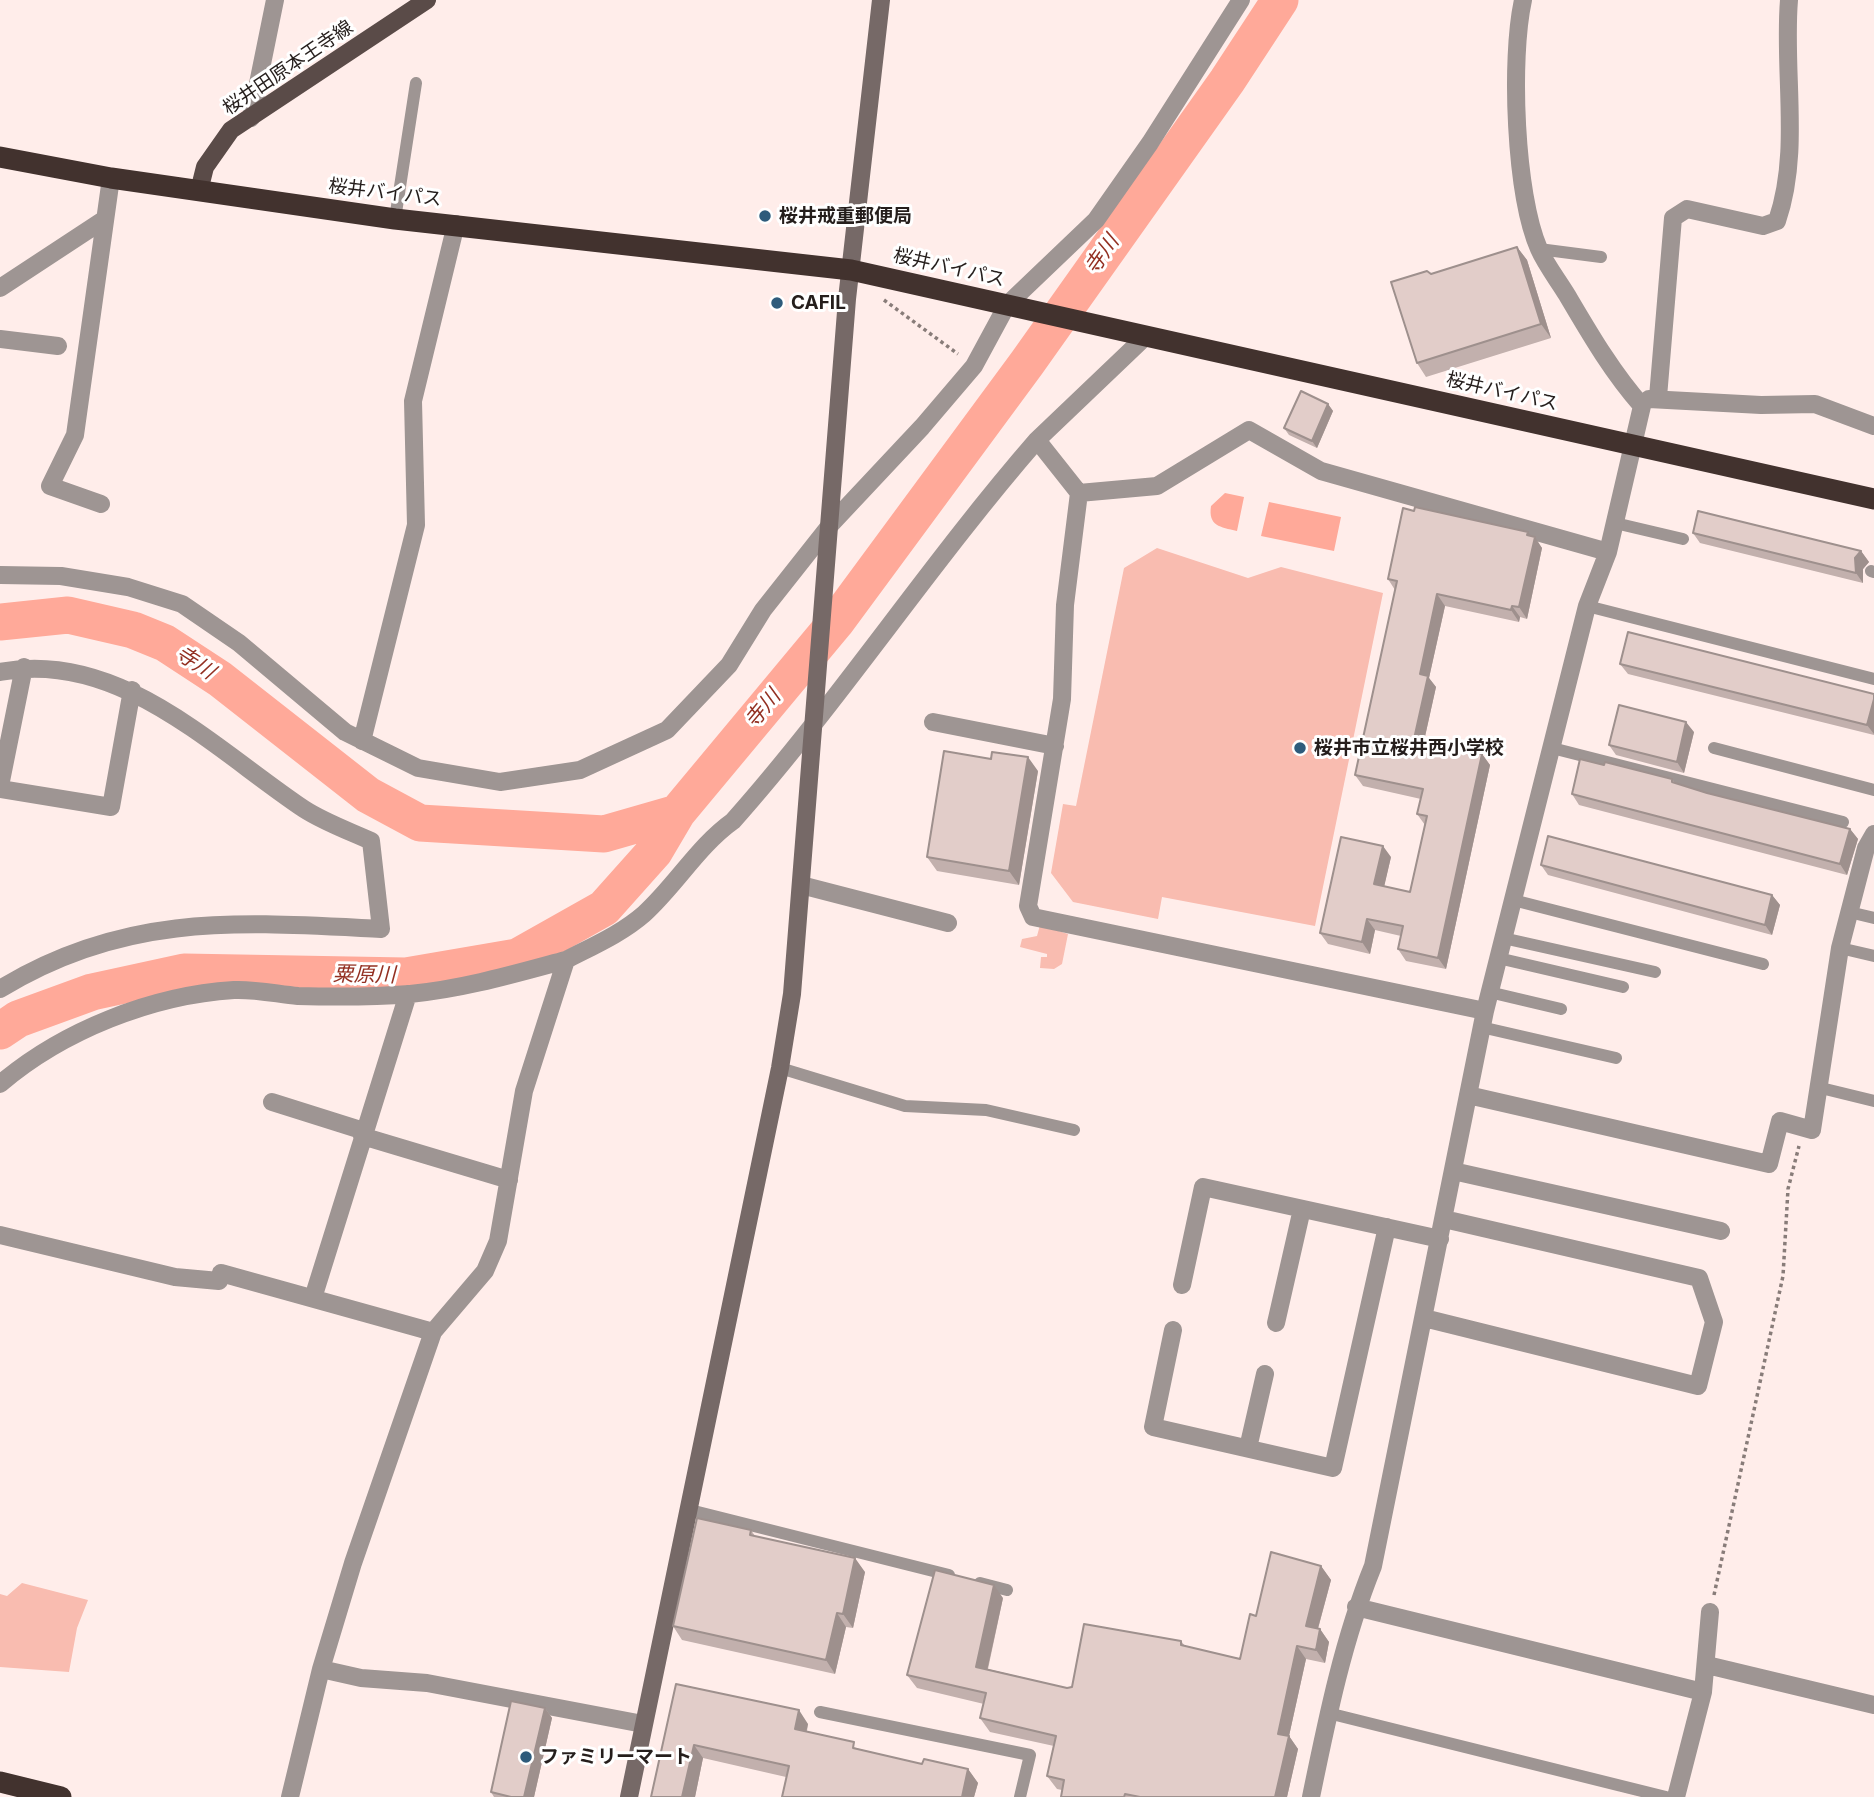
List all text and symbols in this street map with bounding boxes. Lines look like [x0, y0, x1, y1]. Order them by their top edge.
street label: 桜井田原本王寺線 [219, 16, 357, 120]
street label: 桜井バイパス [327, 175, 443, 211]
place label: 桜井戒重郵便局 [779, 205, 912, 227]
marker: 桜井戒重郵便局 [757, 208, 773, 224]
water label: 寺川 [1080, 231, 1124, 279]
street label: 桜井バイパス [891, 244, 1007, 292]
place label: CAFIL [791, 292, 846, 314]
marker: CAFIL [769, 295, 785, 311]
street label: 桜井バイパス [1444, 368, 1560, 416]
water label: 寺川 [171, 641, 219, 685]
water label: 寺川 [740, 685, 786, 733]
place label: 桜井市立桜井西小学校 [1314, 737, 1504, 759]
marker: 桜井市立桜井西小学校 [1292, 740, 1308, 756]
water label: 粟原川 [332, 962, 396, 988]
place label: ファミリーマート [540, 1746, 692, 1768]
marker: ファミリーマート [518, 1749, 534, 1765]

